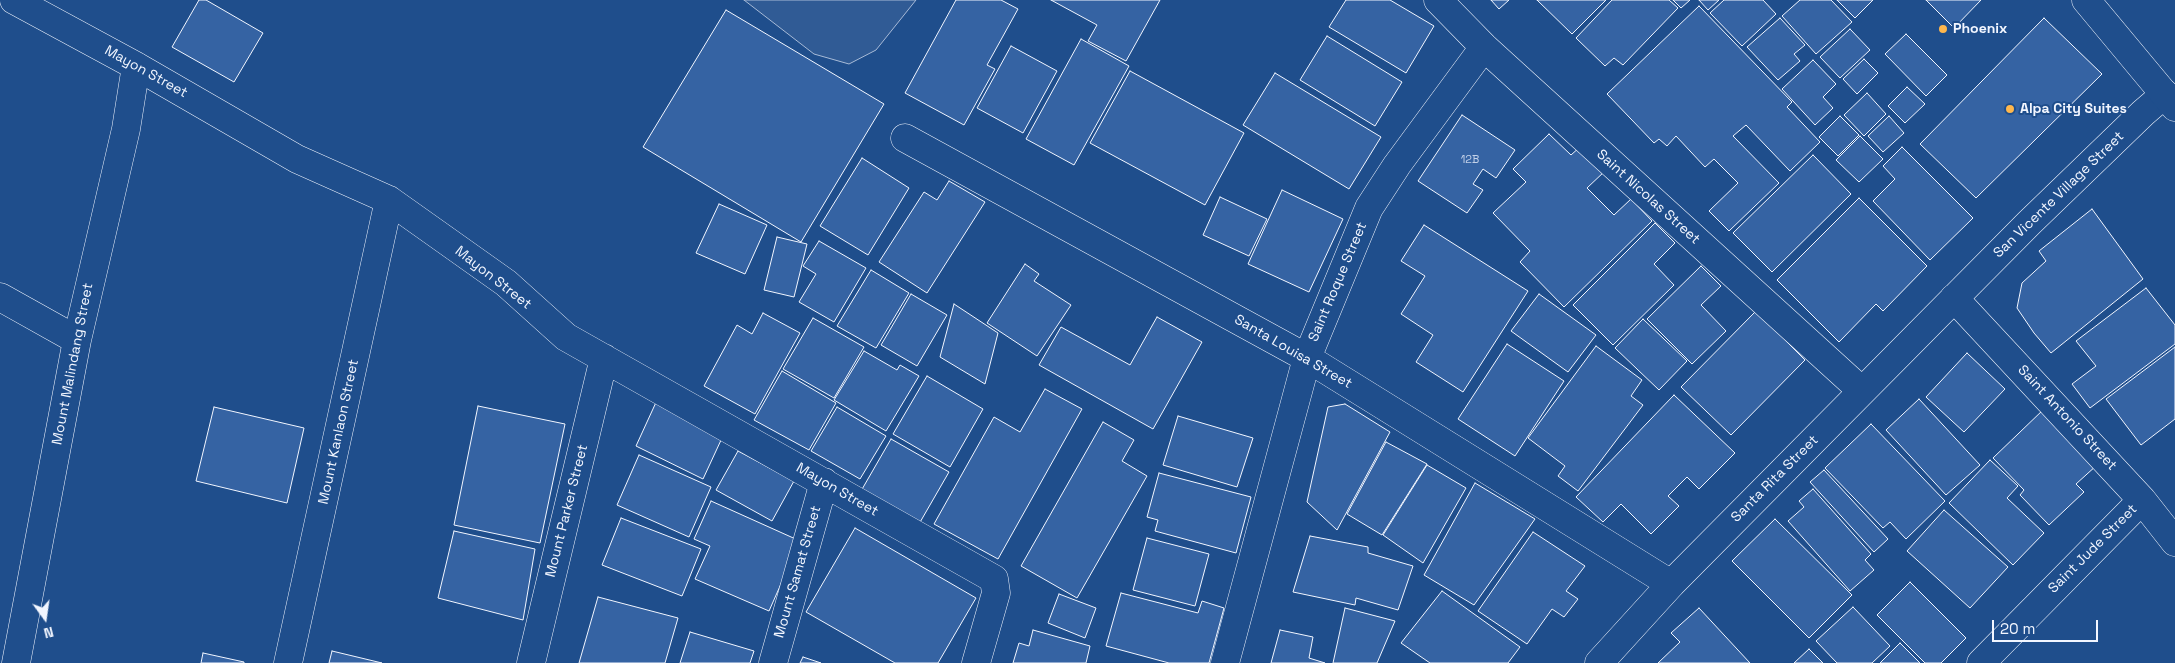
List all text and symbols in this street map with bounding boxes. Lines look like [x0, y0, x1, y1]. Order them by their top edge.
place label: Phoenix [1953, 21, 2007, 37]
marker: Phoenix [1937, 23, 1949, 35]
street label: Mayon Street [102, 42, 190, 102]
place label: Alpa City Suites [2020, 101, 2127, 117]
marker: Alpa City Suites [2004, 103, 2016, 115]
street label: San Vicente Village Street [1990, 128, 2128, 262]
street label: Saint Nicolas Street [1593, 146, 1703, 248]
house number: 12B [1461, 153, 1479, 167]
street label: Saint Roque Street [1305, 220, 1371, 344]
street label: Mayon Street [452, 243, 534, 313]
street label: Mount Malindang Street [49, 282, 97, 446]
street label: Santa Louisa Street [1231, 311, 1355, 393]
street label: Mount Kanlaon Street [315, 358, 363, 506]
street label: Saint Antonio Street [2014, 362, 2120, 474]
street label: Santa Rita Street [1728, 432, 1822, 526]
street label: Mount Parker Street [542, 443, 592, 579]
street label: Mayon Street [793, 460, 881, 520]
street label: Saint Jude Street [2045, 501, 2141, 597]
street label: Mount Samat Street [771, 504, 825, 640]
north arrow [20, 593, 70, 643]
scale bar [1995, 610, 2101, 642]
text: 20 m [2000, 619, 2035, 638]
text: N [42, 623, 55, 642]

